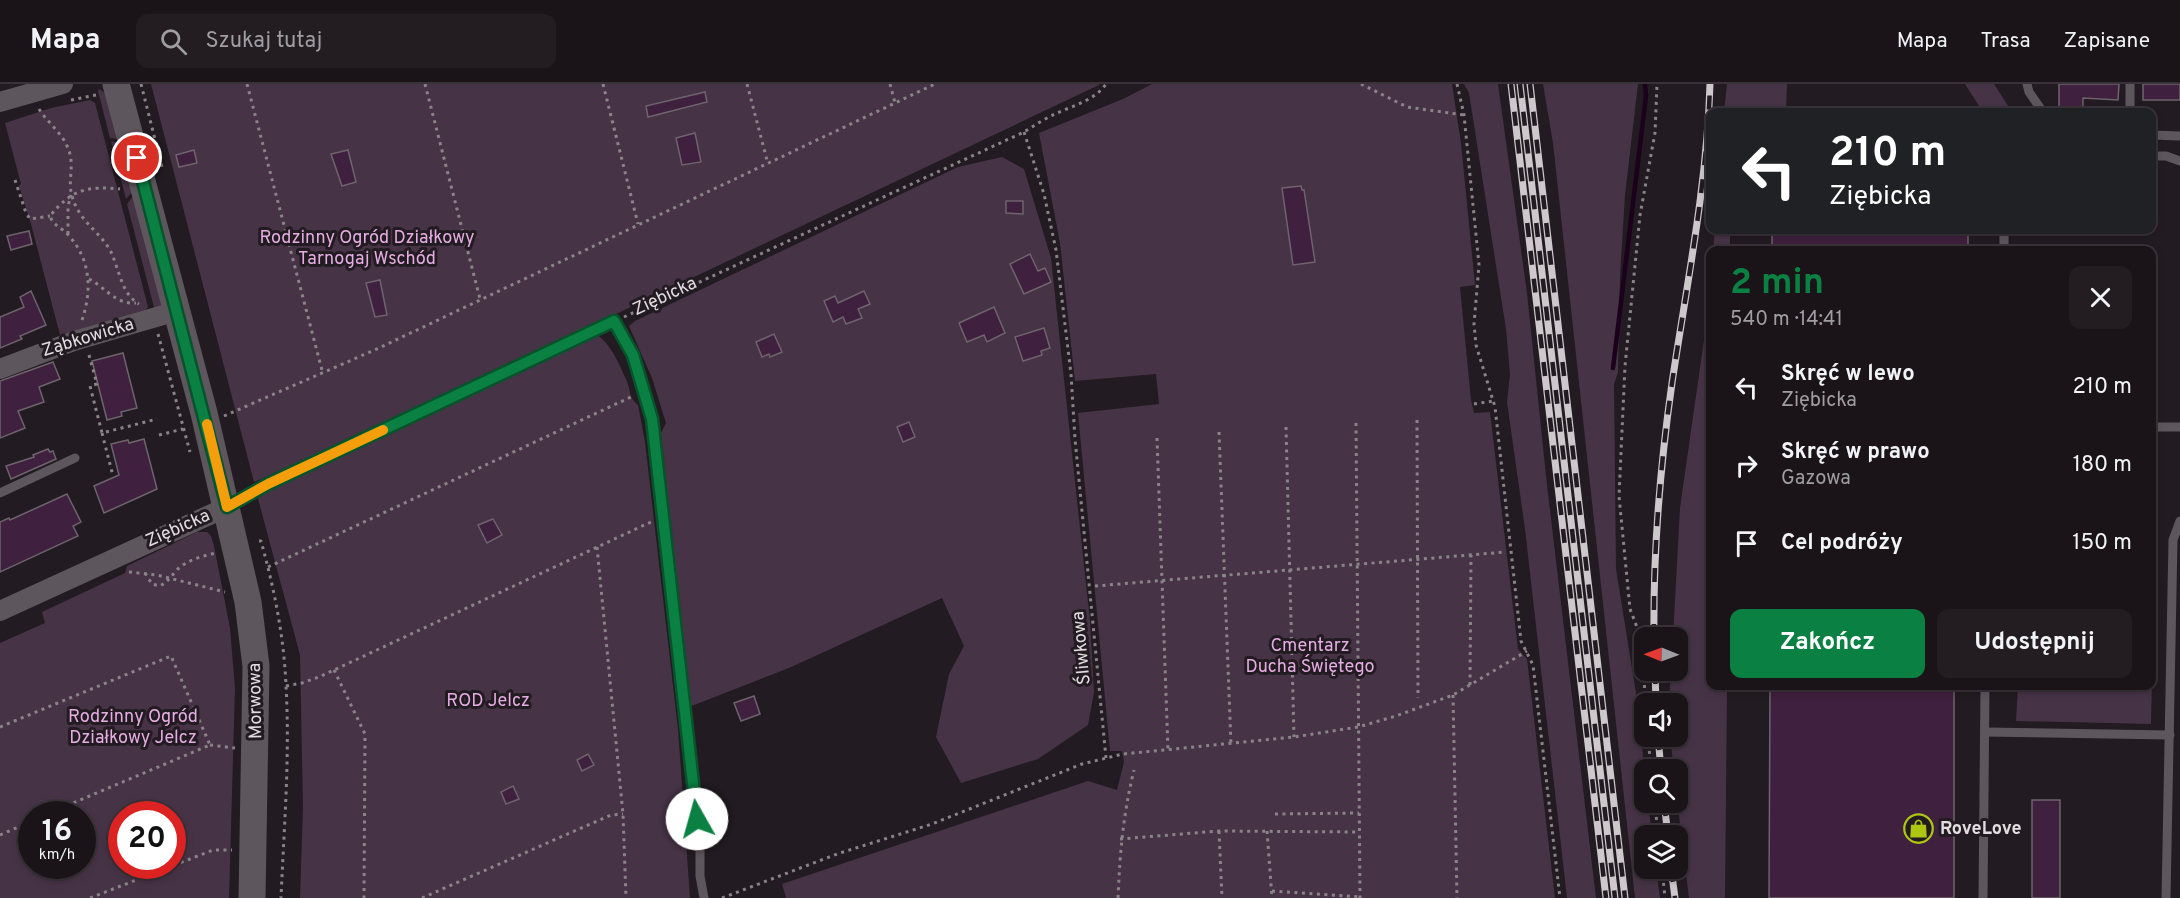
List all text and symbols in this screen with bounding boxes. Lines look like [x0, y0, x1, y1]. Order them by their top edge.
search box [136, 14, 556, 68]
text: Mapa [30, 23, 100, 59]
icon: search [157, 25, 190, 58]
text: Szukaj tutaj [205, 28, 322, 55]
text: Mapa [1897, 28, 1948, 55]
text: Trasa [1981, 28, 2030, 55]
text: Zapisane [2063, 28, 2150, 55]
text: 210 m [1829, 128, 1946, 181]
pin [111, 132, 162, 183]
icon: left [1730, 132, 1808, 210]
icon: arrive [120, 141, 153, 174]
text: Ziębicka [1829, 180, 1931, 214]
park label: Rodzinny Ogród Działkowy Tarnogaj Wschód [259, 227, 475, 271]
text: 2 min [1730, 261, 1824, 307]
button: close [2069, 266, 2132, 329]
street label: Ziębicka [629, 272, 701, 322]
text: 540 m · 14:41 [1730, 307, 1843, 333]
street label: Ząbkowicka [39, 313, 137, 363]
text: Skręć w lewo [1781, 361, 1915, 388]
icon: left [1730, 371, 1763, 404]
text: 210 m [2072, 374, 2132, 401]
text: Ziębicka [1781, 388, 1857, 414]
text: Skręć w prawo [1781, 439, 1930, 466]
icon: right [1730, 449, 1763, 482]
text: 180 m [2073, 452, 2132, 479]
text: Gazowa [1781, 466, 1851, 492]
street label: Ziębicka [142, 505, 214, 553]
icon: arrive [1730, 527, 1763, 560]
text: Cel podróży [1781, 530, 1903, 557]
text: 150 m [2072, 530, 2132, 557]
button: Zakończ [1730, 609, 1925, 678]
button: Udostępnij [1937, 609, 2132, 678]
street label: Śliwkowa [1065, 610, 1097, 686]
north arrow [1634, 627, 1688, 681]
map controls [1634, 627, 1688, 879]
park label: Cmentarz Ducha Świętego [1245, 635, 1375, 679]
street label: Morwowa [244, 663, 268, 739]
park label: ROD Jelcz [446, 690, 530, 713]
button: sound [1634, 693, 1688, 747]
park label: Rodzinny Ogród Działkowy Jelcz [68, 706, 198, 750]
button: search [1634, 759, 1688, 813]
position arrow [665, 787, 729, 851]
speed limit sign: 20 [108, 801, 186, 879]
shop icon: RoveLove [1903, 813, 1935, 845]
text: 16 [42, 814, 72, 851]
place label: RoveLove [1940, 818, 2022, 841]
button: layers [1634, 825, 1688, 879]
text: km/h [39, 846, 75, 865]

